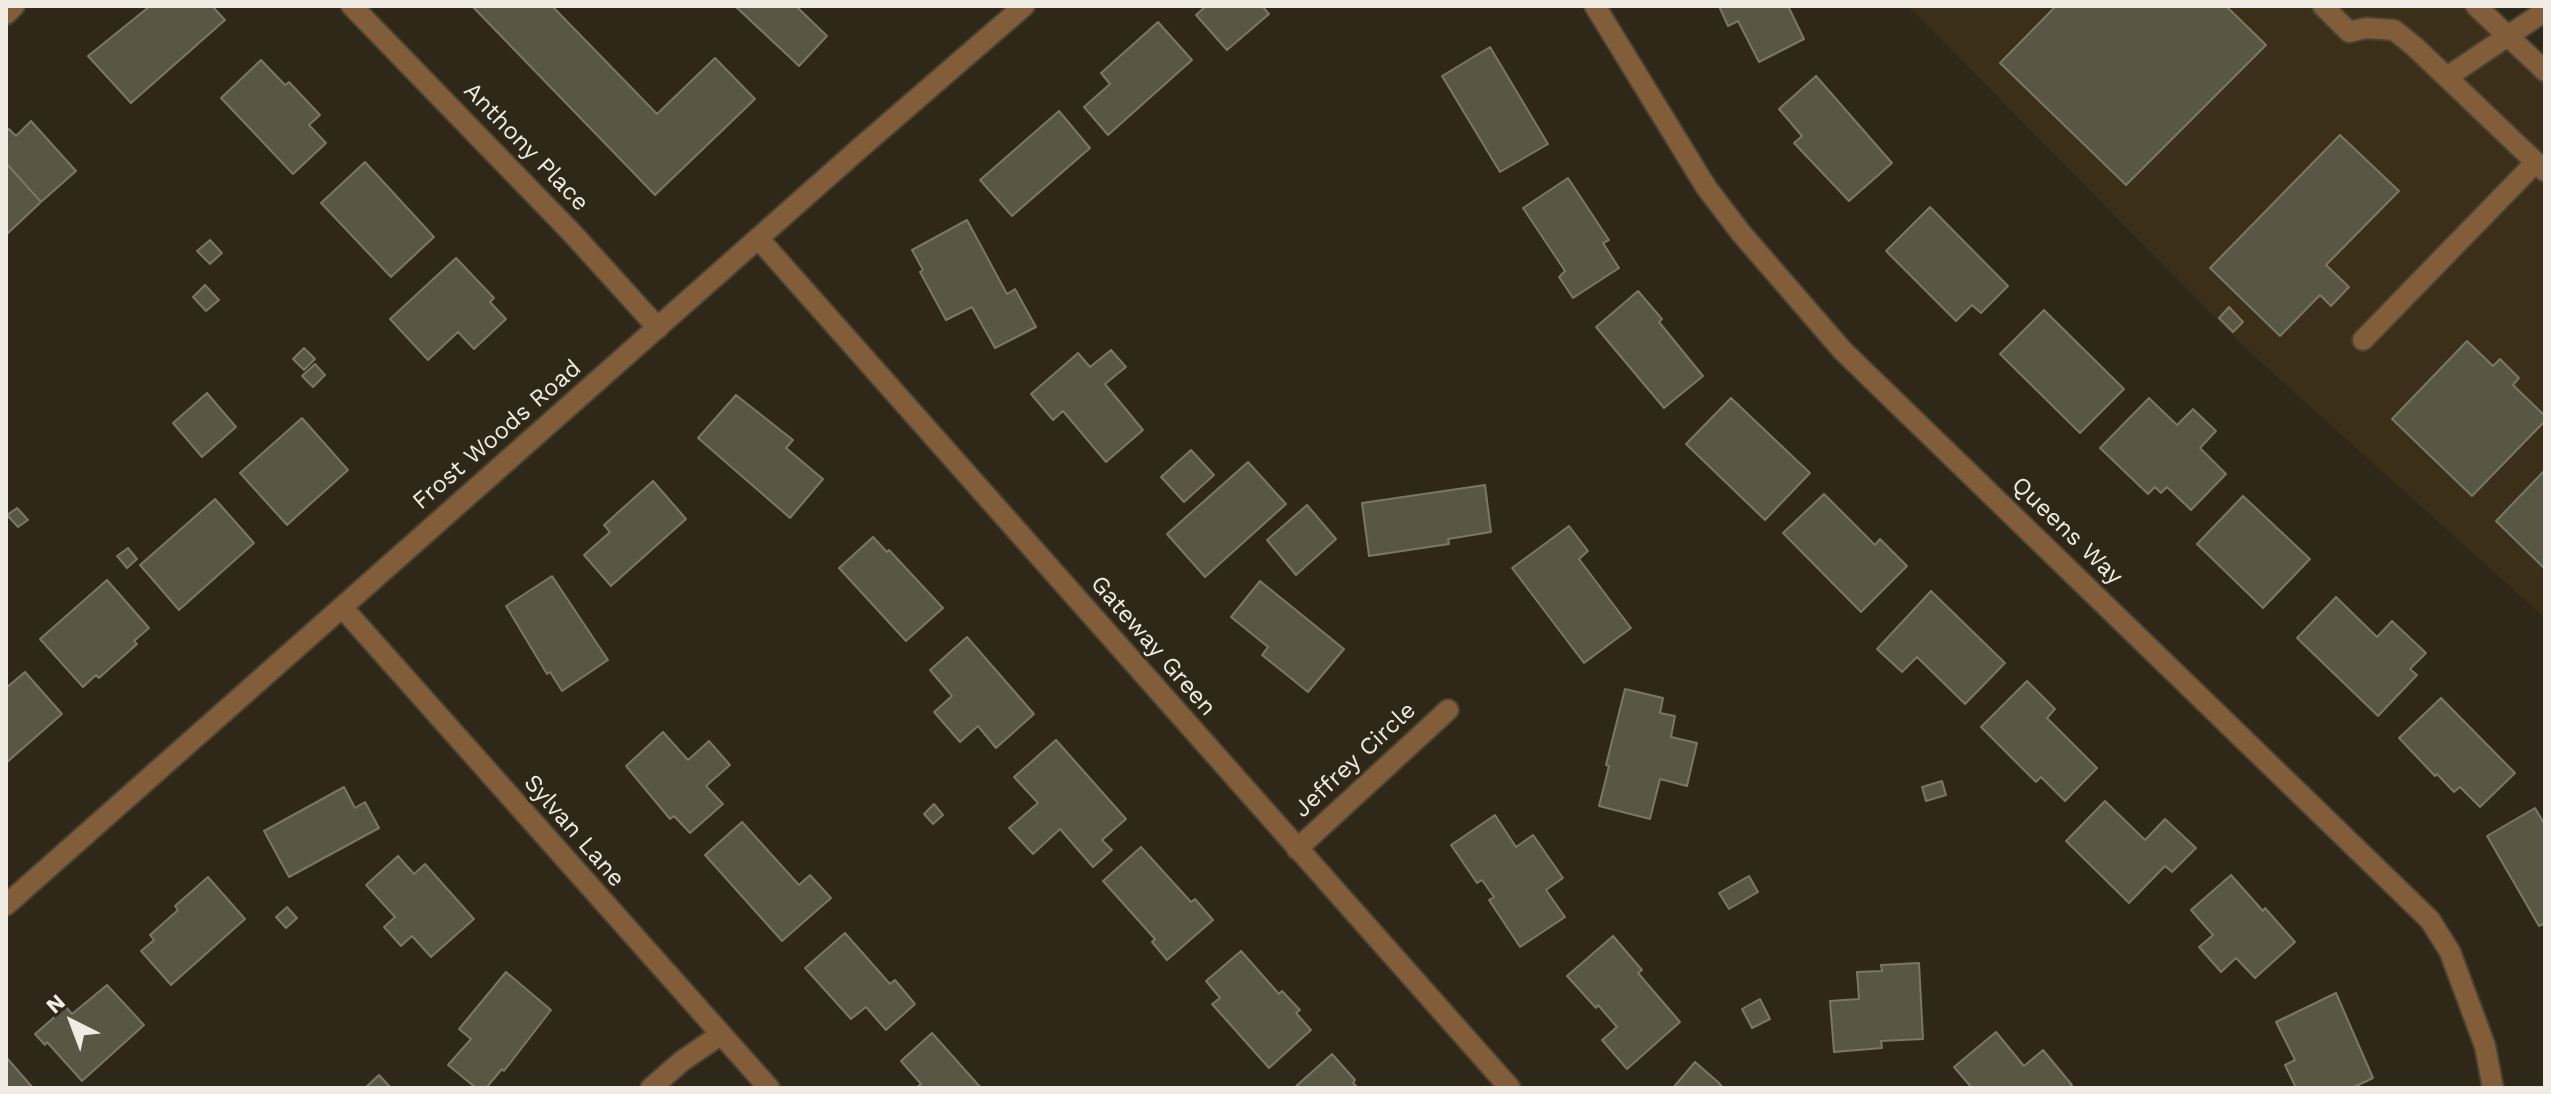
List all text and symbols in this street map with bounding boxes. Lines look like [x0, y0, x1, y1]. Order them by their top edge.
street label: Anthony Place [457, 77, 595, 217]
street label: Frost Woods Road [407, 354, 587, 516]
street label: Queens Way [2005, 471, 2129, 591]
street label: Gateway Green [1084, 570, 1222, 722]
street label: Jeffrey Circle [1288, 696, 1422, 824]
street label: Sylvan Lane [517, 769, 631, 893]
north arrow [32, 982, 112, 1062]
text: N [41, 989, 70, 1019]

